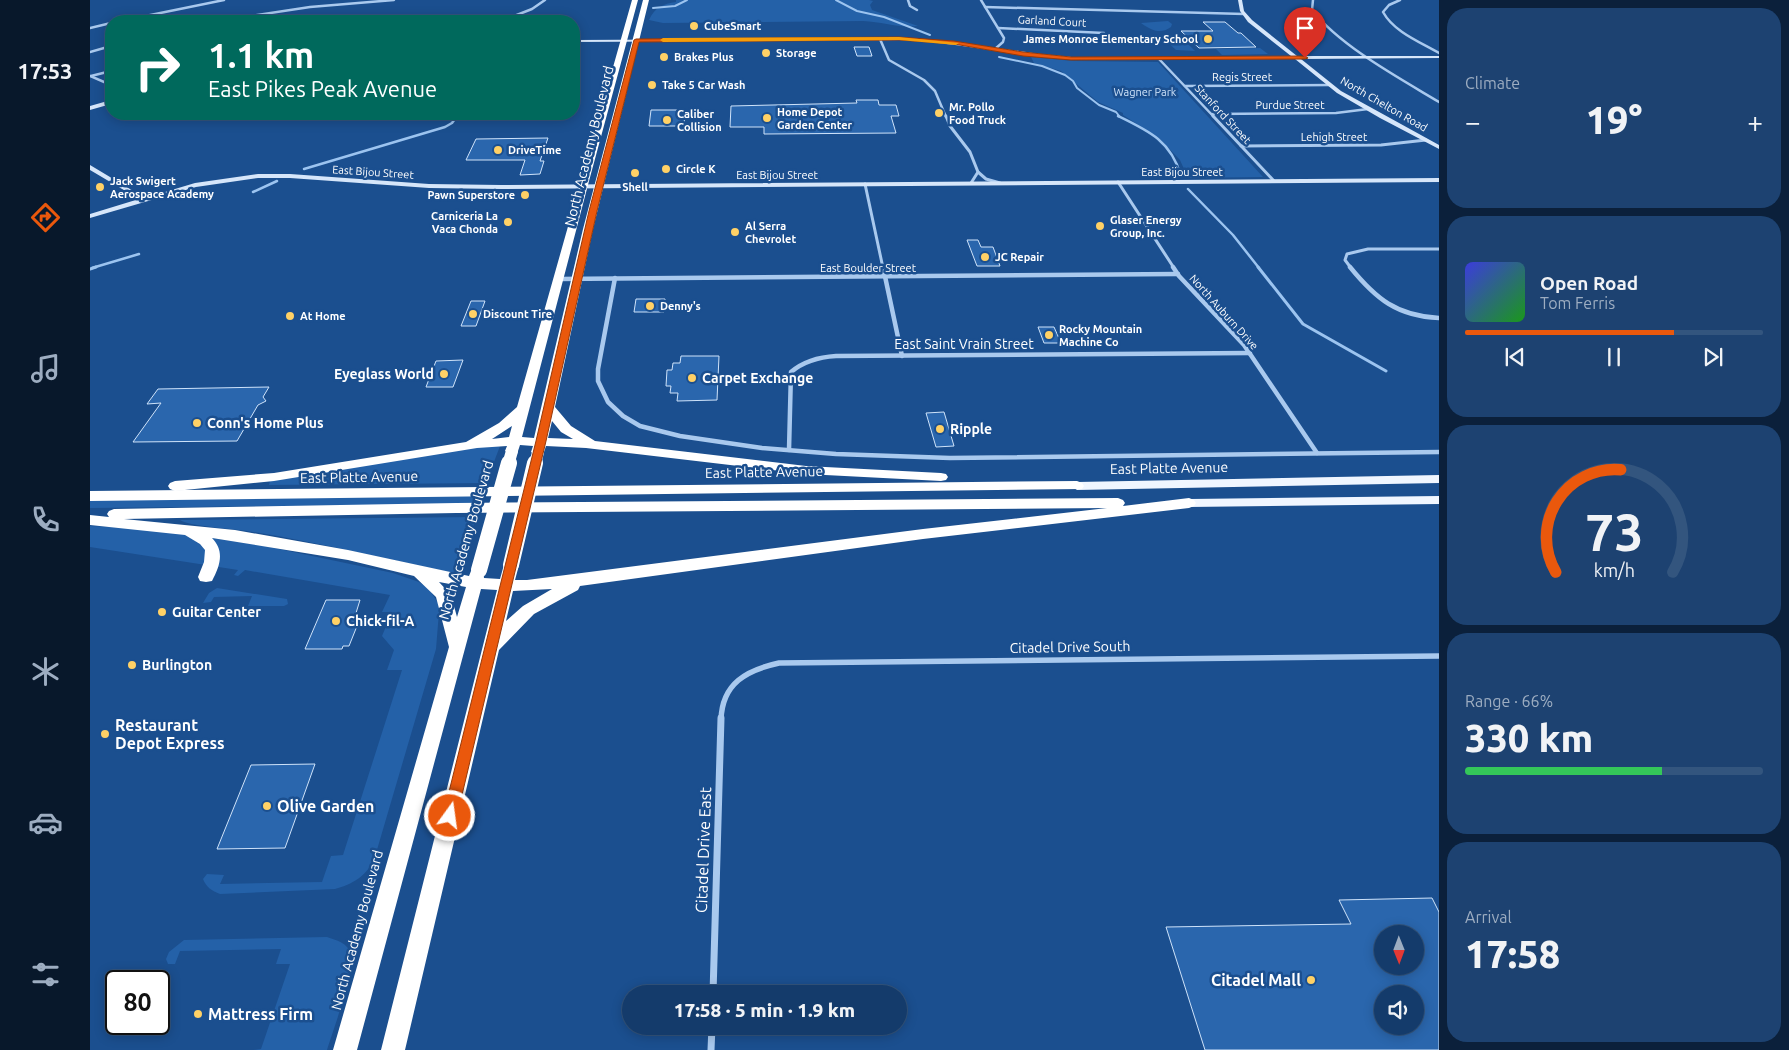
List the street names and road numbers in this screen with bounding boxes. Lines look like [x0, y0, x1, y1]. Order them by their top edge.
street label: Garland Court [1017, 13, 1087, 29]
street label: North Academy Boulevard [561, 64, 617, 228]
street label: Regis Street [1212, 71, 1273, 83]
street label: North Chelton Road [1338, 74, 1430, 134]
street label: Stanford Street [1193, 82, 1254, 147]
street label: Purdue Street [1255, 99, 1325, 111]
street label: Lehigh Street [1301, 131, 1368, 143]
street label: East Bijou Street [332, 163, 415, 181]
street label: East Bijou Street [1141, 166, 1224, 178]
street label: East Bijou Street [736, 169, 819, 181]
street label: East Boulder Street [820, 262, 917, 274]
street label: North Auburn Drive [1187, 272, 1261, 352]
street label: East Saint Vrain Street [894, 336, 1034, 352]
street label: North Academy Boulevard [436, 459, 496, 621]
street label: East Platte Avenue [1110, 459, 1228, 477]
street label: East Platte Avenue [705, 463, 823, 481]
street label: East Platte Avenue [300, 468, 418, 486]
street label: Citadel Drive South [1009, 638, 1131, 656]
street label: Citadel Drive East [692, 786, 714, 913]
street label: North Academy Boulevard [328, 848, 386, 1012]

